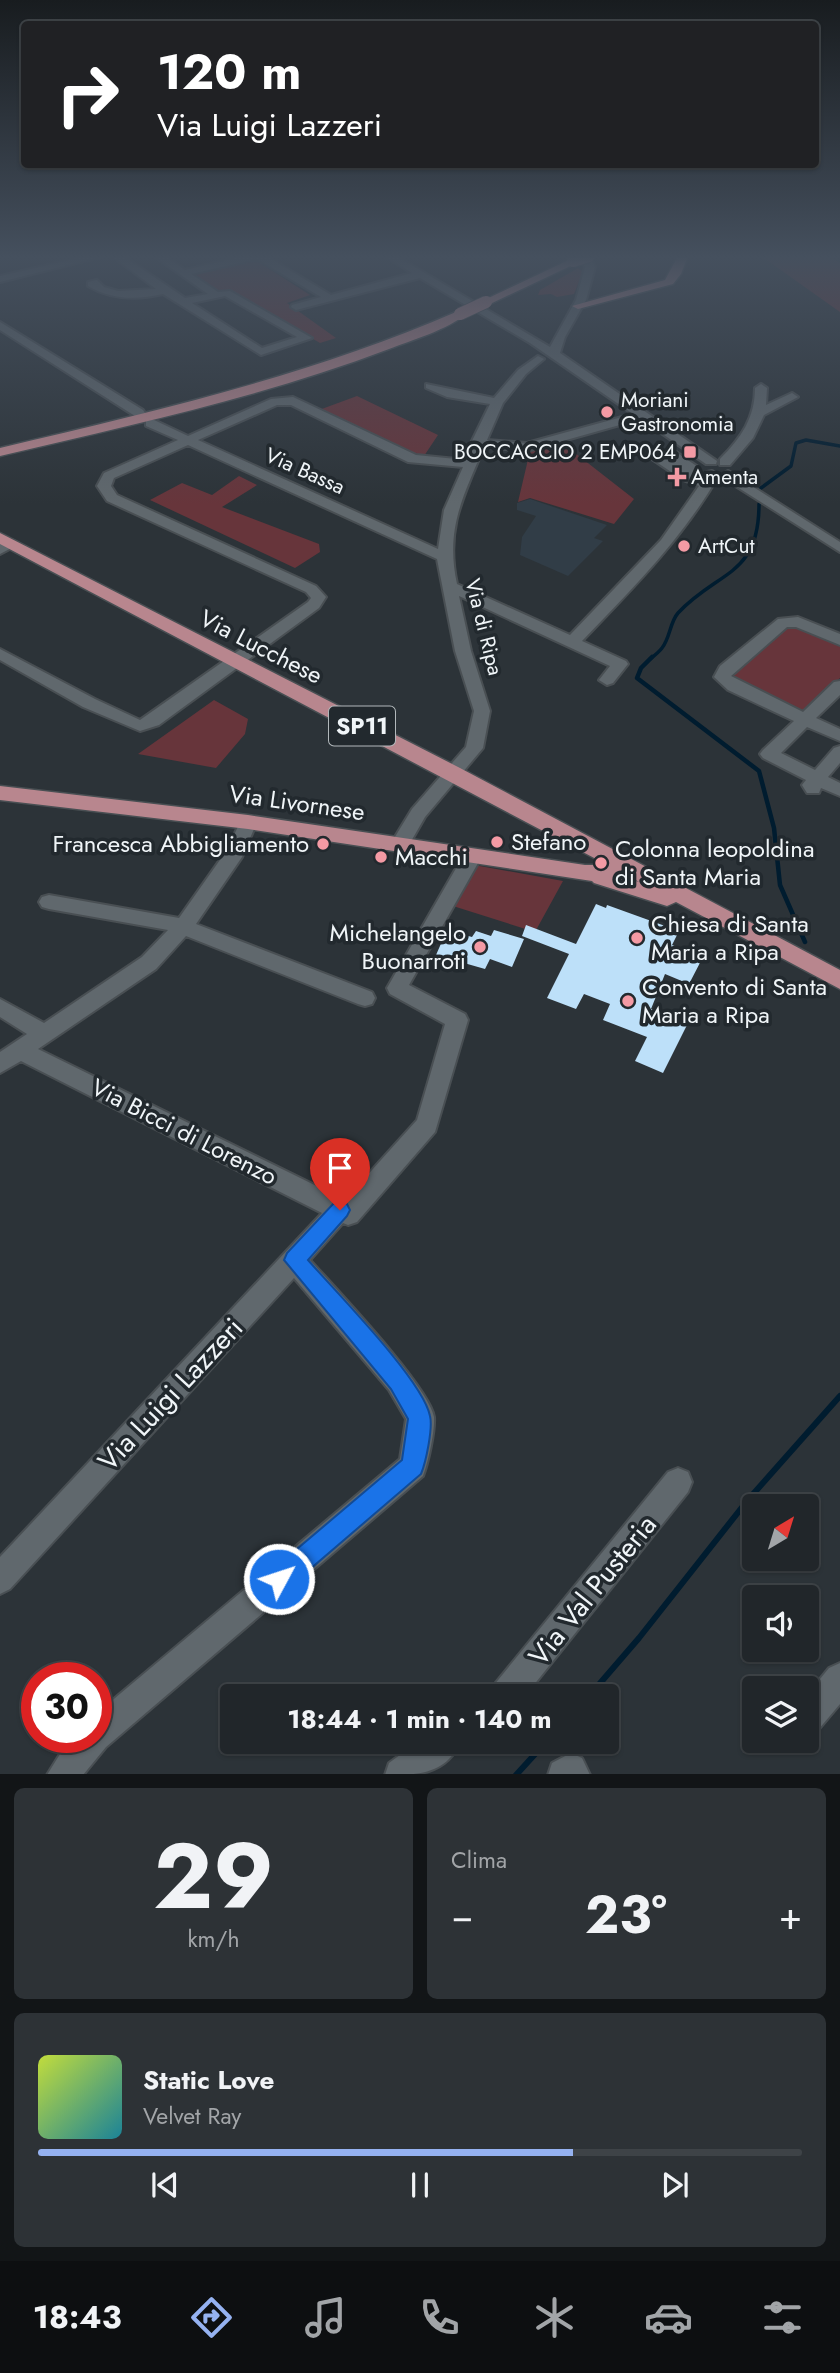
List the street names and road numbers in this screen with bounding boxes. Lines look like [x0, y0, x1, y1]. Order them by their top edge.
street label: Via Bassa [260, 440, 350, 502]
street label: Via di Ripa [458, 575, 510, 679]
street label: Via Lucchese [194, 601, 329, 692]
road number: SP11 [329, 706, 395, 746]
street label: Via Livornese [227, 776, 367, 829]
street label: Via Bicci di Lorenzo [85, 1070, 283, 1194]
street label: Via Luigi Lazzeri [88, 1308, 252, 1480]
street label: Via Val Pusteria [519, 1506, 666, 1675]

